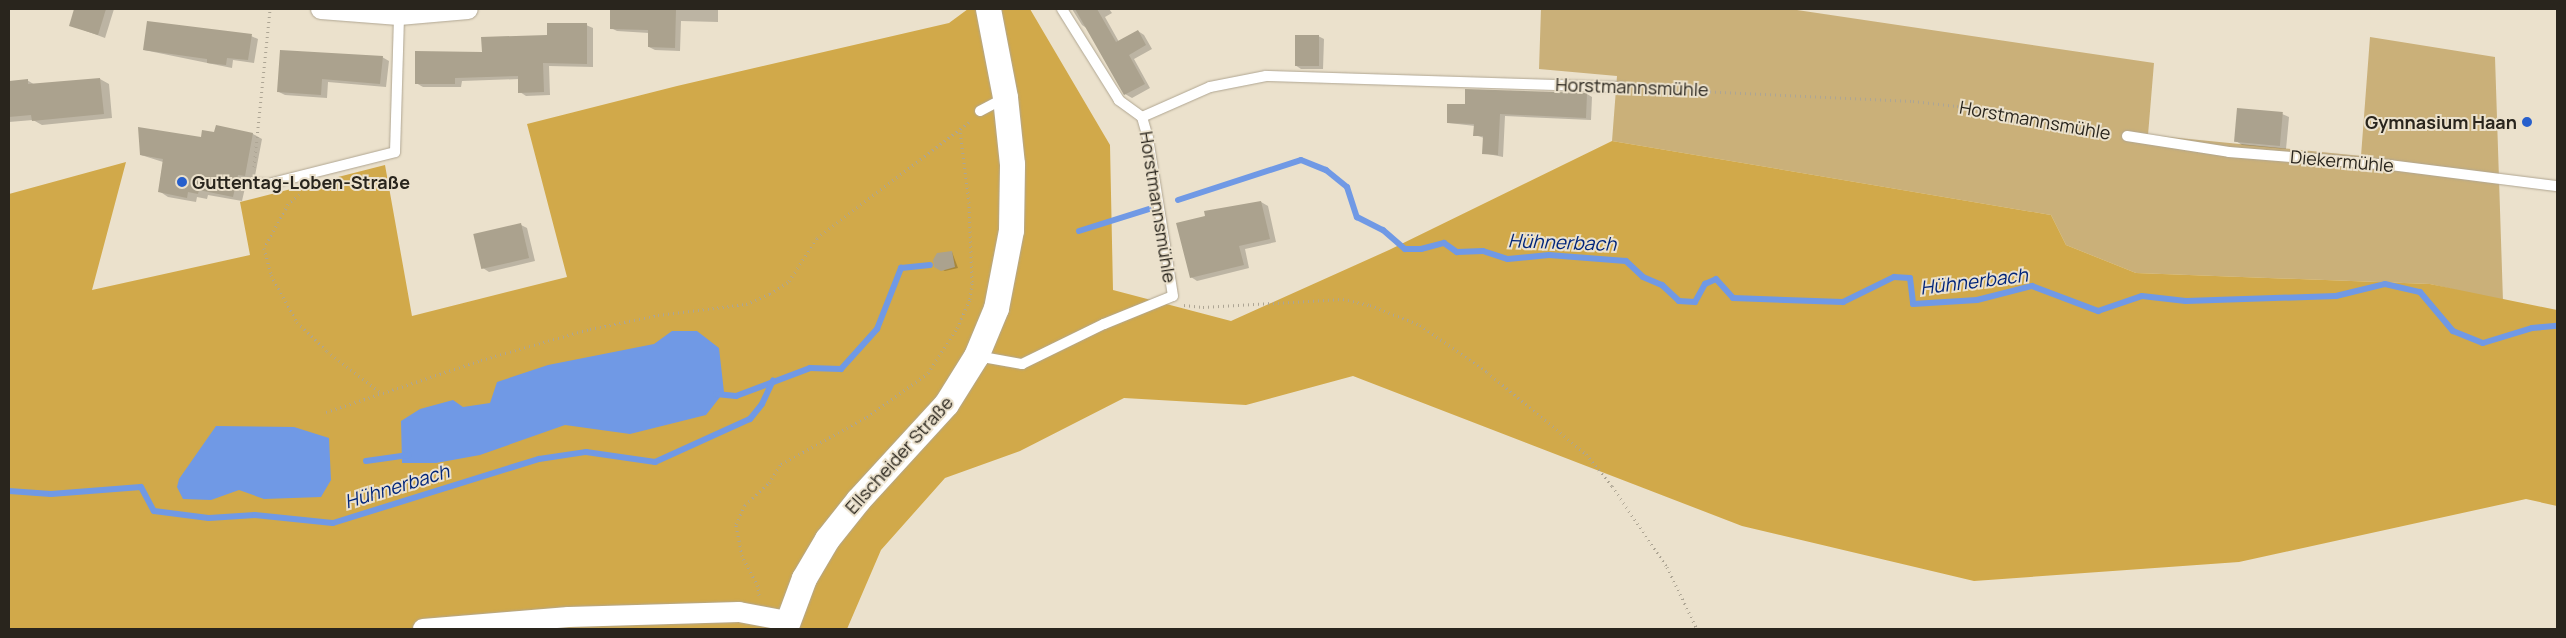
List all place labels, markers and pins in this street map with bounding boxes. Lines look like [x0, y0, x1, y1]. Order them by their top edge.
place label: Gymnasium Haan [2365, 111, 2517, 133]
marker: Gymnasium Haan [2521, 116, 2533, 128]
place label: Guttentag-Loben-Straße [192, 171, 410, 193]
marker: Guttentag-Loben-Straße [176, 176, 188, 188]

